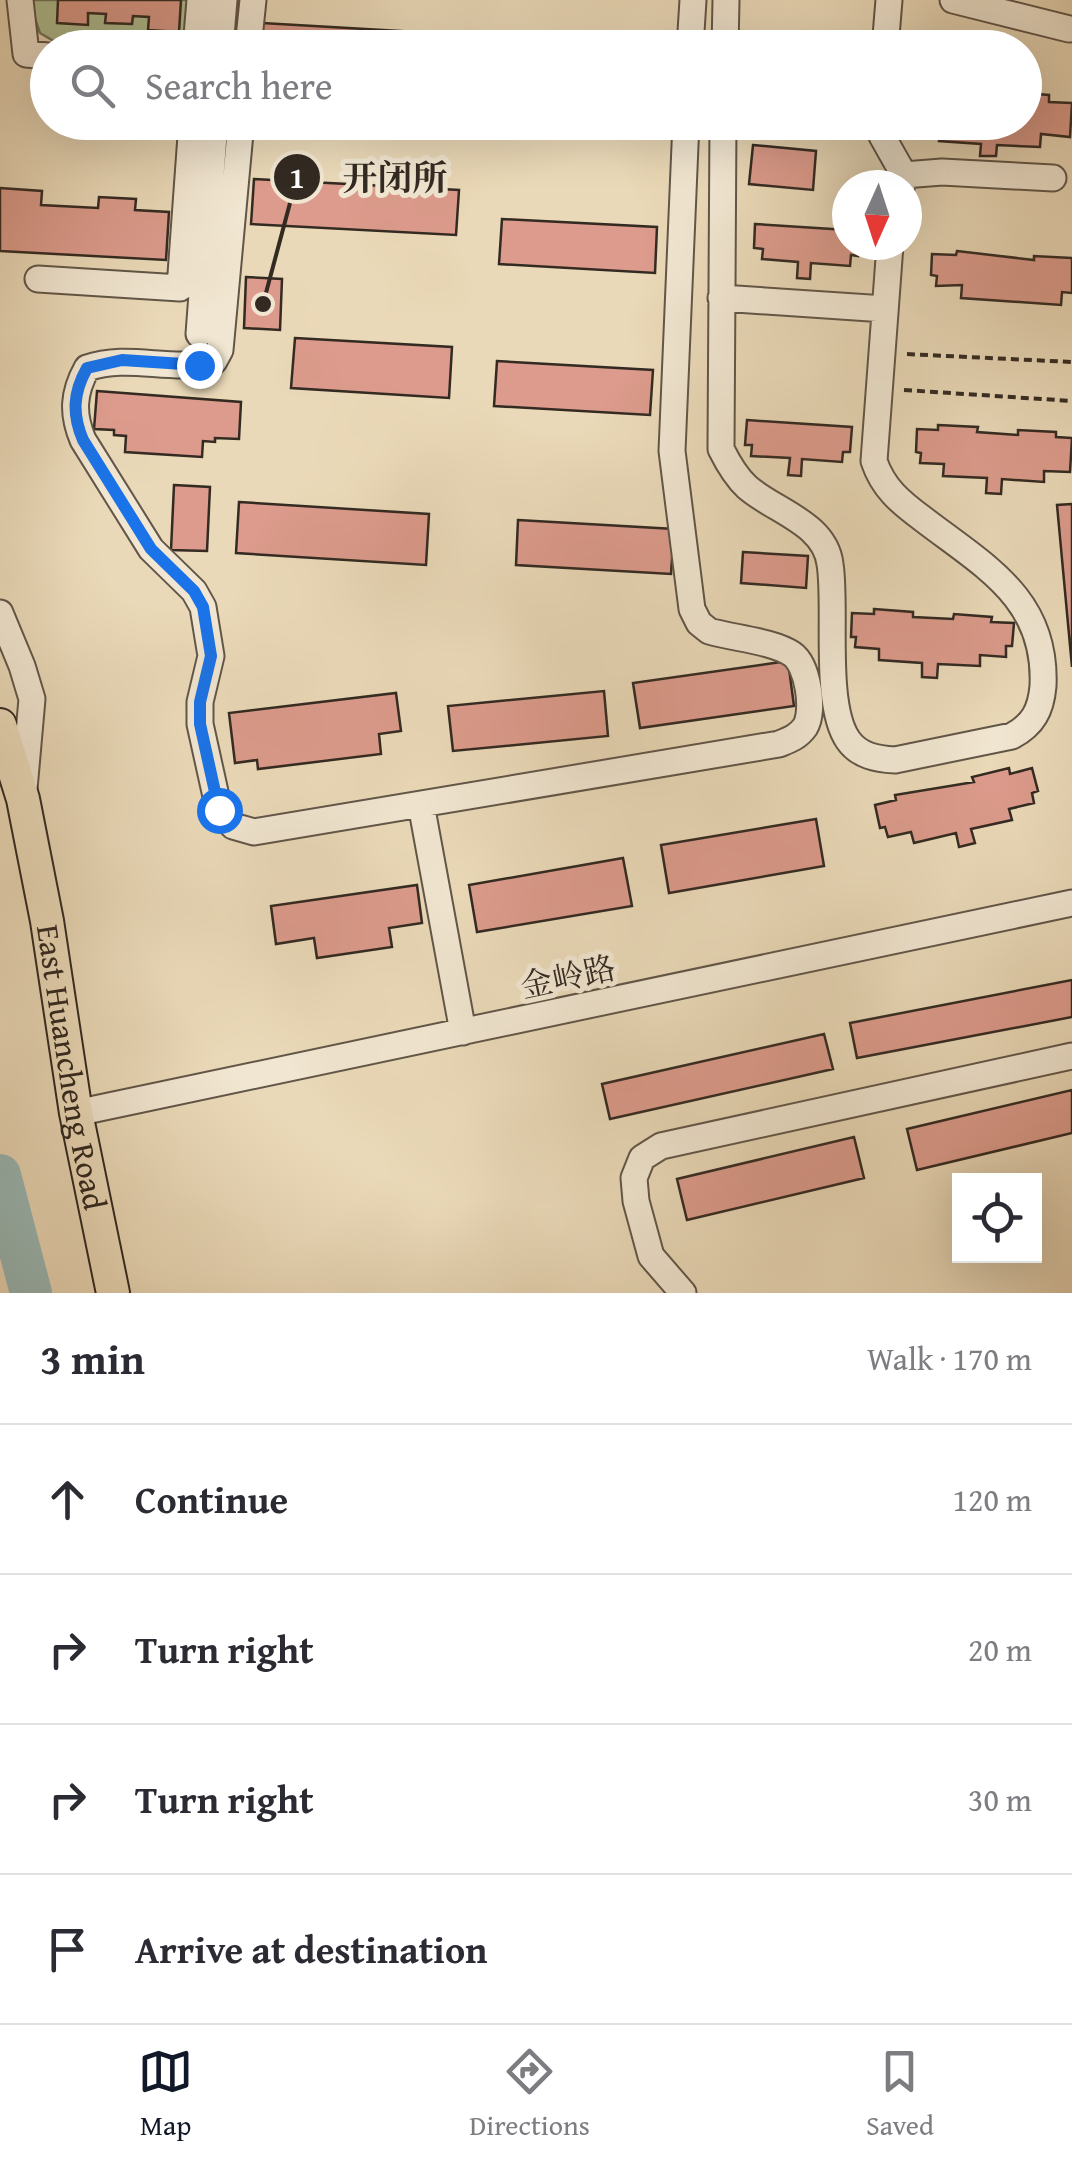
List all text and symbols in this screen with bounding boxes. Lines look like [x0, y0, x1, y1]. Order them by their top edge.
search box [30, 30, 1042, 140]
text: Search here [145, 57, 333, 113]
icon: search [65, 58, 120, 113]
callout: 开闭所 [272, 145, 467, 210]
text: 开闭所 [342, 152, 448, 203]
text: 1 [289, 155, 305, 199]
north arrow [832, 170, 922, 260]
route end [177, 343, 223, 389]
route start [197, 788, 243, 834]
street label: East Huancheng Road [25, 921, 119, 1214]
street label: 金岭路 [516, 944, 620, 1009]
map controls [952, 1173, 1042, 1263]
button: locate [952, 1173, 1042, 1263]
text: 3 min [40, 1328, 145, 1389]
text: Walk · 170 m [867, 1335, 1032, 1382]
text: Continue [135, 1471, 288, 1527]
icon: ahead [40, 1472, 95, 1527]
text: 120 m [953, 1476, 1032, 1523]
text: Turn right [135, 1621, 314, 1677]
icon: right [40, 1622, 95, 1677]
text: 20 m [968, 1626, 1032, 1673]
text: Turn right [135, 1771, 314, 1827]
icon: right [40, 1772, 95, 1827]
text: 30 m [968, 1776, 1032, 1823]
text: Arrive at destination [135, 1921, 488, 1977]
icon: arrive [40, 1922, 95, 1977]
tab: Map [138, 2044, 193, 2145]
tab: Directions [469, 2044, 590, 2145]
tab: Saved [866, 2044, 934, 2145]

